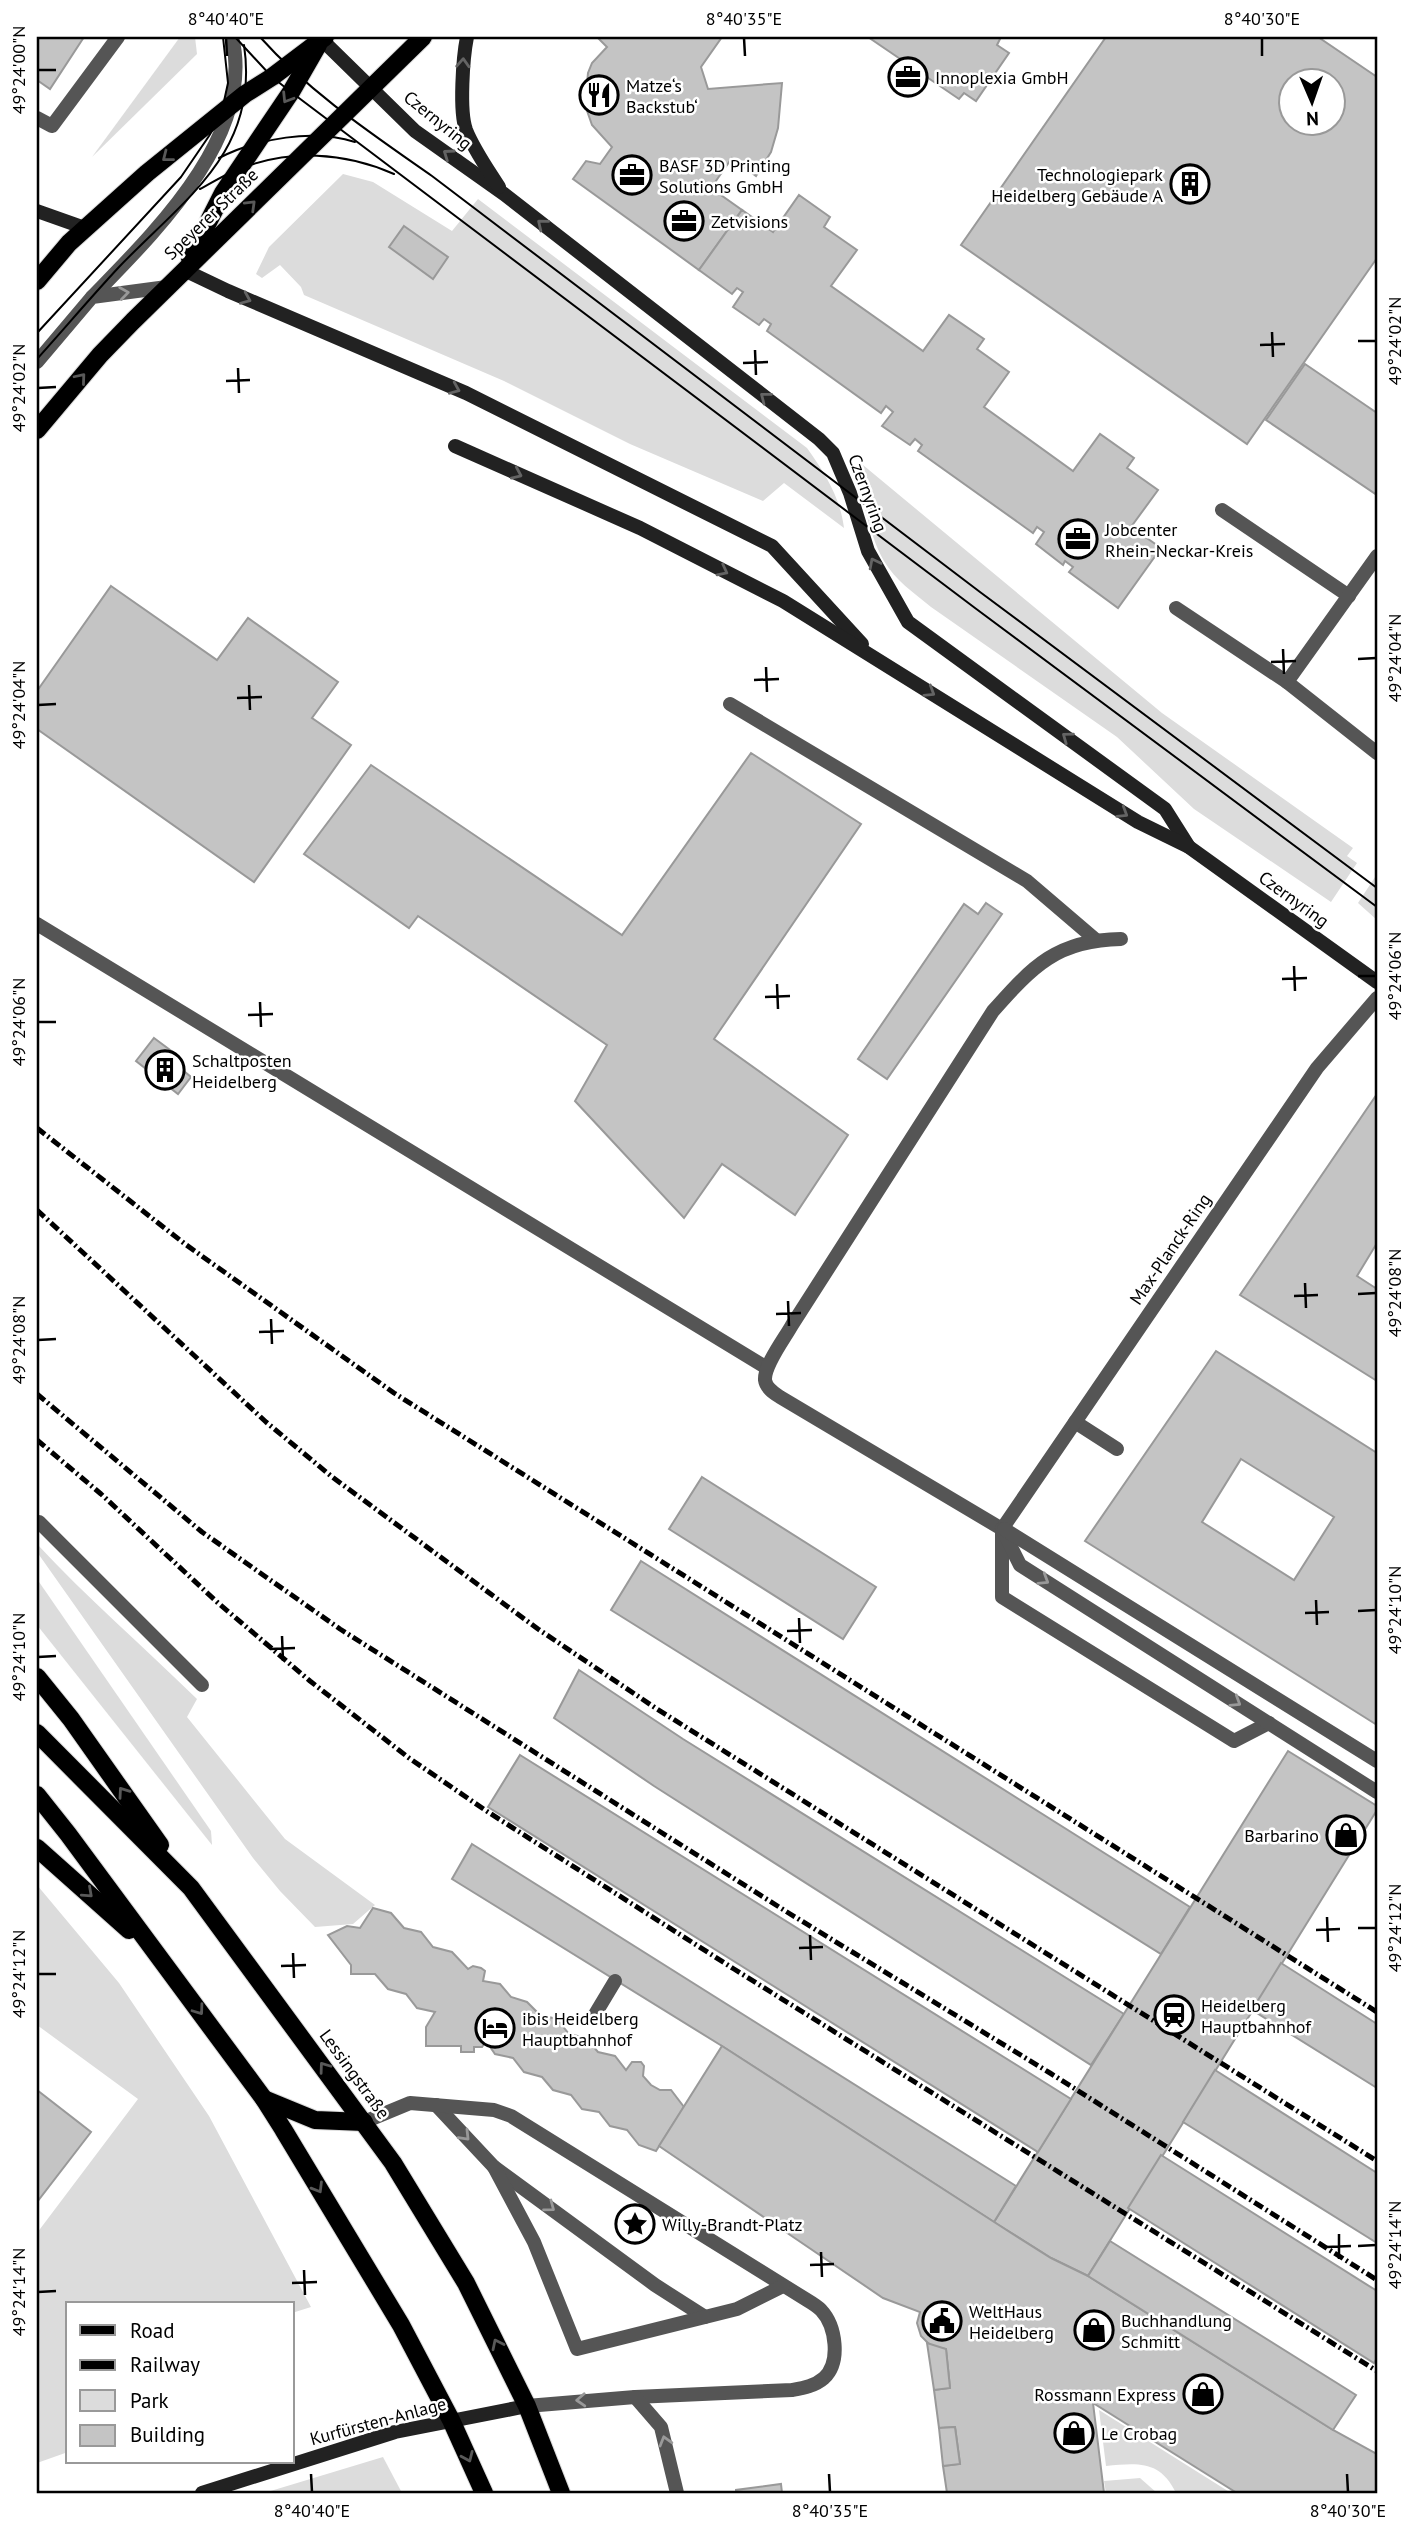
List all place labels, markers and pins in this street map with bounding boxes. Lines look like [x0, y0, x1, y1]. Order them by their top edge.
office icon: Innoplexia GmbH [887, 56, 929, 98]
place label: Innoplexia GmbH [935, 66, 1069, 89]
restaurant icon: Matze‘s Backstub‘ [578, 74, 620, 116]
place label: Matze‘s Backstub‘ [626, 74, 698, 118]
office icon: BASF 3D Printing Solutions GmbH [611, 154, 653, 196]
place label: BASF 3D Printing Solutions GmbH [659, 154, 791, 198]
place label: Technologiepark Heidelberg Gebäude A [991, 163, 1163, 207]
building icon: Technologiepark Heidelberg Gebäude A [1169, 163, 1211, 205]
office icon: Zetvisions [663, 200, 705, 242]
place label: Zetvisions [711, 210, 788, 233]
office icon: Jobcenter Rhein-Neckar-Kreis [1057, 518, 1099, 560]
place label: Jobcenter Rhein-Neckar-Kreis [1104, 518, 1253, 562]
building icon: Schaltposten Heidelberg [144, 1049, 186, 1091]
place label: Schaltposten Heidelberg [192, 1049, 292, 1093]
shop icon: Barbarino [1325, 1814, 1367, 1856]
place label: Barbarino [1244, 1824, 1319, 1847]
station icon: Heidelberg Hauptbahnhof [1153, 1994, 1195, 2036]
place label: Heidelberg Hauptbahnhof [1201, 1994, 1312, 2038]
hotel icon: ibis Heidelberg Hauptbahnhof [474, 2007, 516, 2049]
place label: ibis Heidelberg Hauptbahnhof [522, 2007, 639, 2051]
place icon: Willy-Brandt-Platz [614, 2203, 656, 2245]
place label: Willy-Brandt-Platz [662, 2213, 803, 2236]
public building icon: WeltHaus Heidelberg [921, 2300, 963, 2342]
place label: WeltHaus Heidelberg [969, 2300, 1054, 2344]
shop icon: Buchhandlung Schmitt [1073, 2309, 1115, 2351]
place label: Buchhandlung Schmitt [1121, 2309, 1232, 2353]
shop icon: Rossmann Express [1182, 2373, 1224, 2415]
place label: Rossmann Express [1034, 2383, 1176, 2406]
shop icon: Le Crobag [1053, 2412, 1095, 2454]
place label: Le Crobag [1101, 2422, 1177, 2445]

